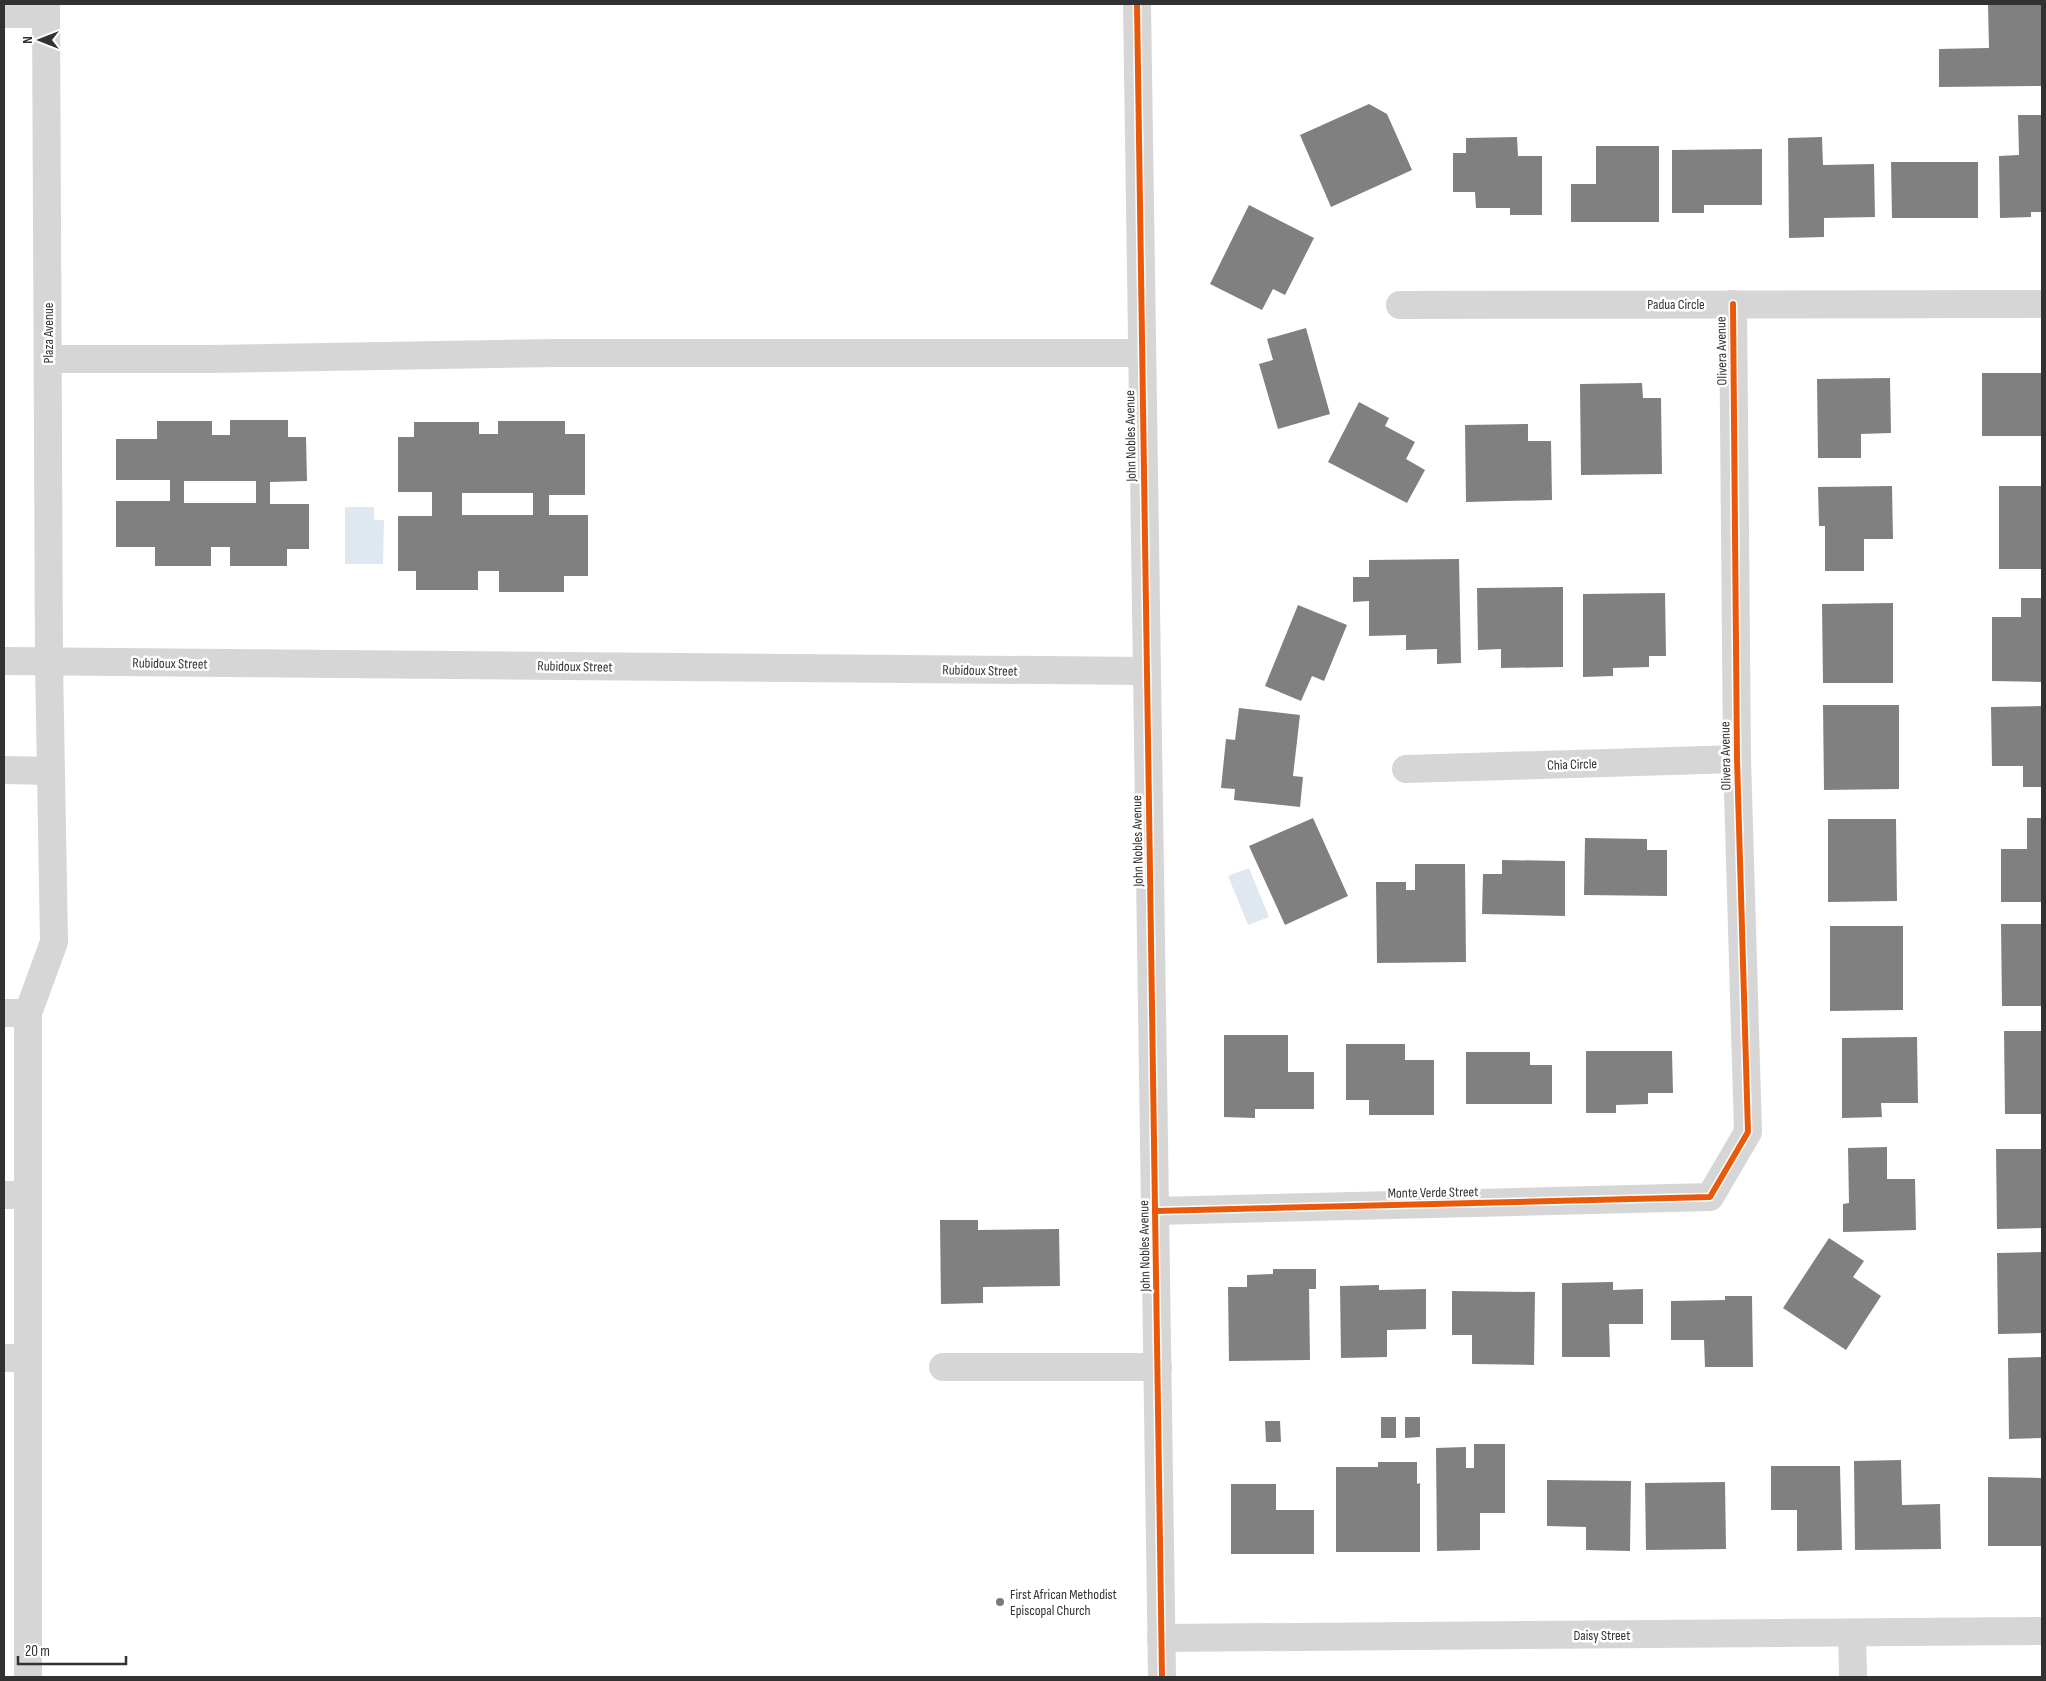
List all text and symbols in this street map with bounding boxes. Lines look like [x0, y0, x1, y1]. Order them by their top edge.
north arrow [15, 15, 65, 65]
text: N [19, 36, 36, 44]
street label: Padua Circle [1647, 296, 1705, 313]
street label: Plaza Avenue [40, 303, 57, 363]
street label: Olivera Avenue [1712, 316, 1731, 386]
street label: John Nobles Avenue [1121, 390, 1140, 483]
street label: Rubidoux Street [132, 654, 208, 673]
street label: Rubidoux Street [537, 657, 613, 676]
street label: Rubidoux Street [942, 661, 1018, 680]
street label: Olivera Avenue [1716, 721, 1735, 791]
street label: Chia Circle [1547, 755, 1597, 774]
street label: John Nobles Avenue [1128, 795, 1147, 888]
street label: Monte Verde Street [1387, 1183, 1479, 1202]
street label: John Nobles Avenue [1135, 1200, 1154, 1293]
place label: First African Methodist Episcopal Church [1010, 1586, 1117, 1619]
marker: First African Methodist Episcopal Church [994, 1596, 1006, 1608]
street label: Daisy Street [1574, 1627, 1630, 1644]
scale bar [18, 1634, 125, 1666]
text: 20 m [25, 1642, 50, 1661]

